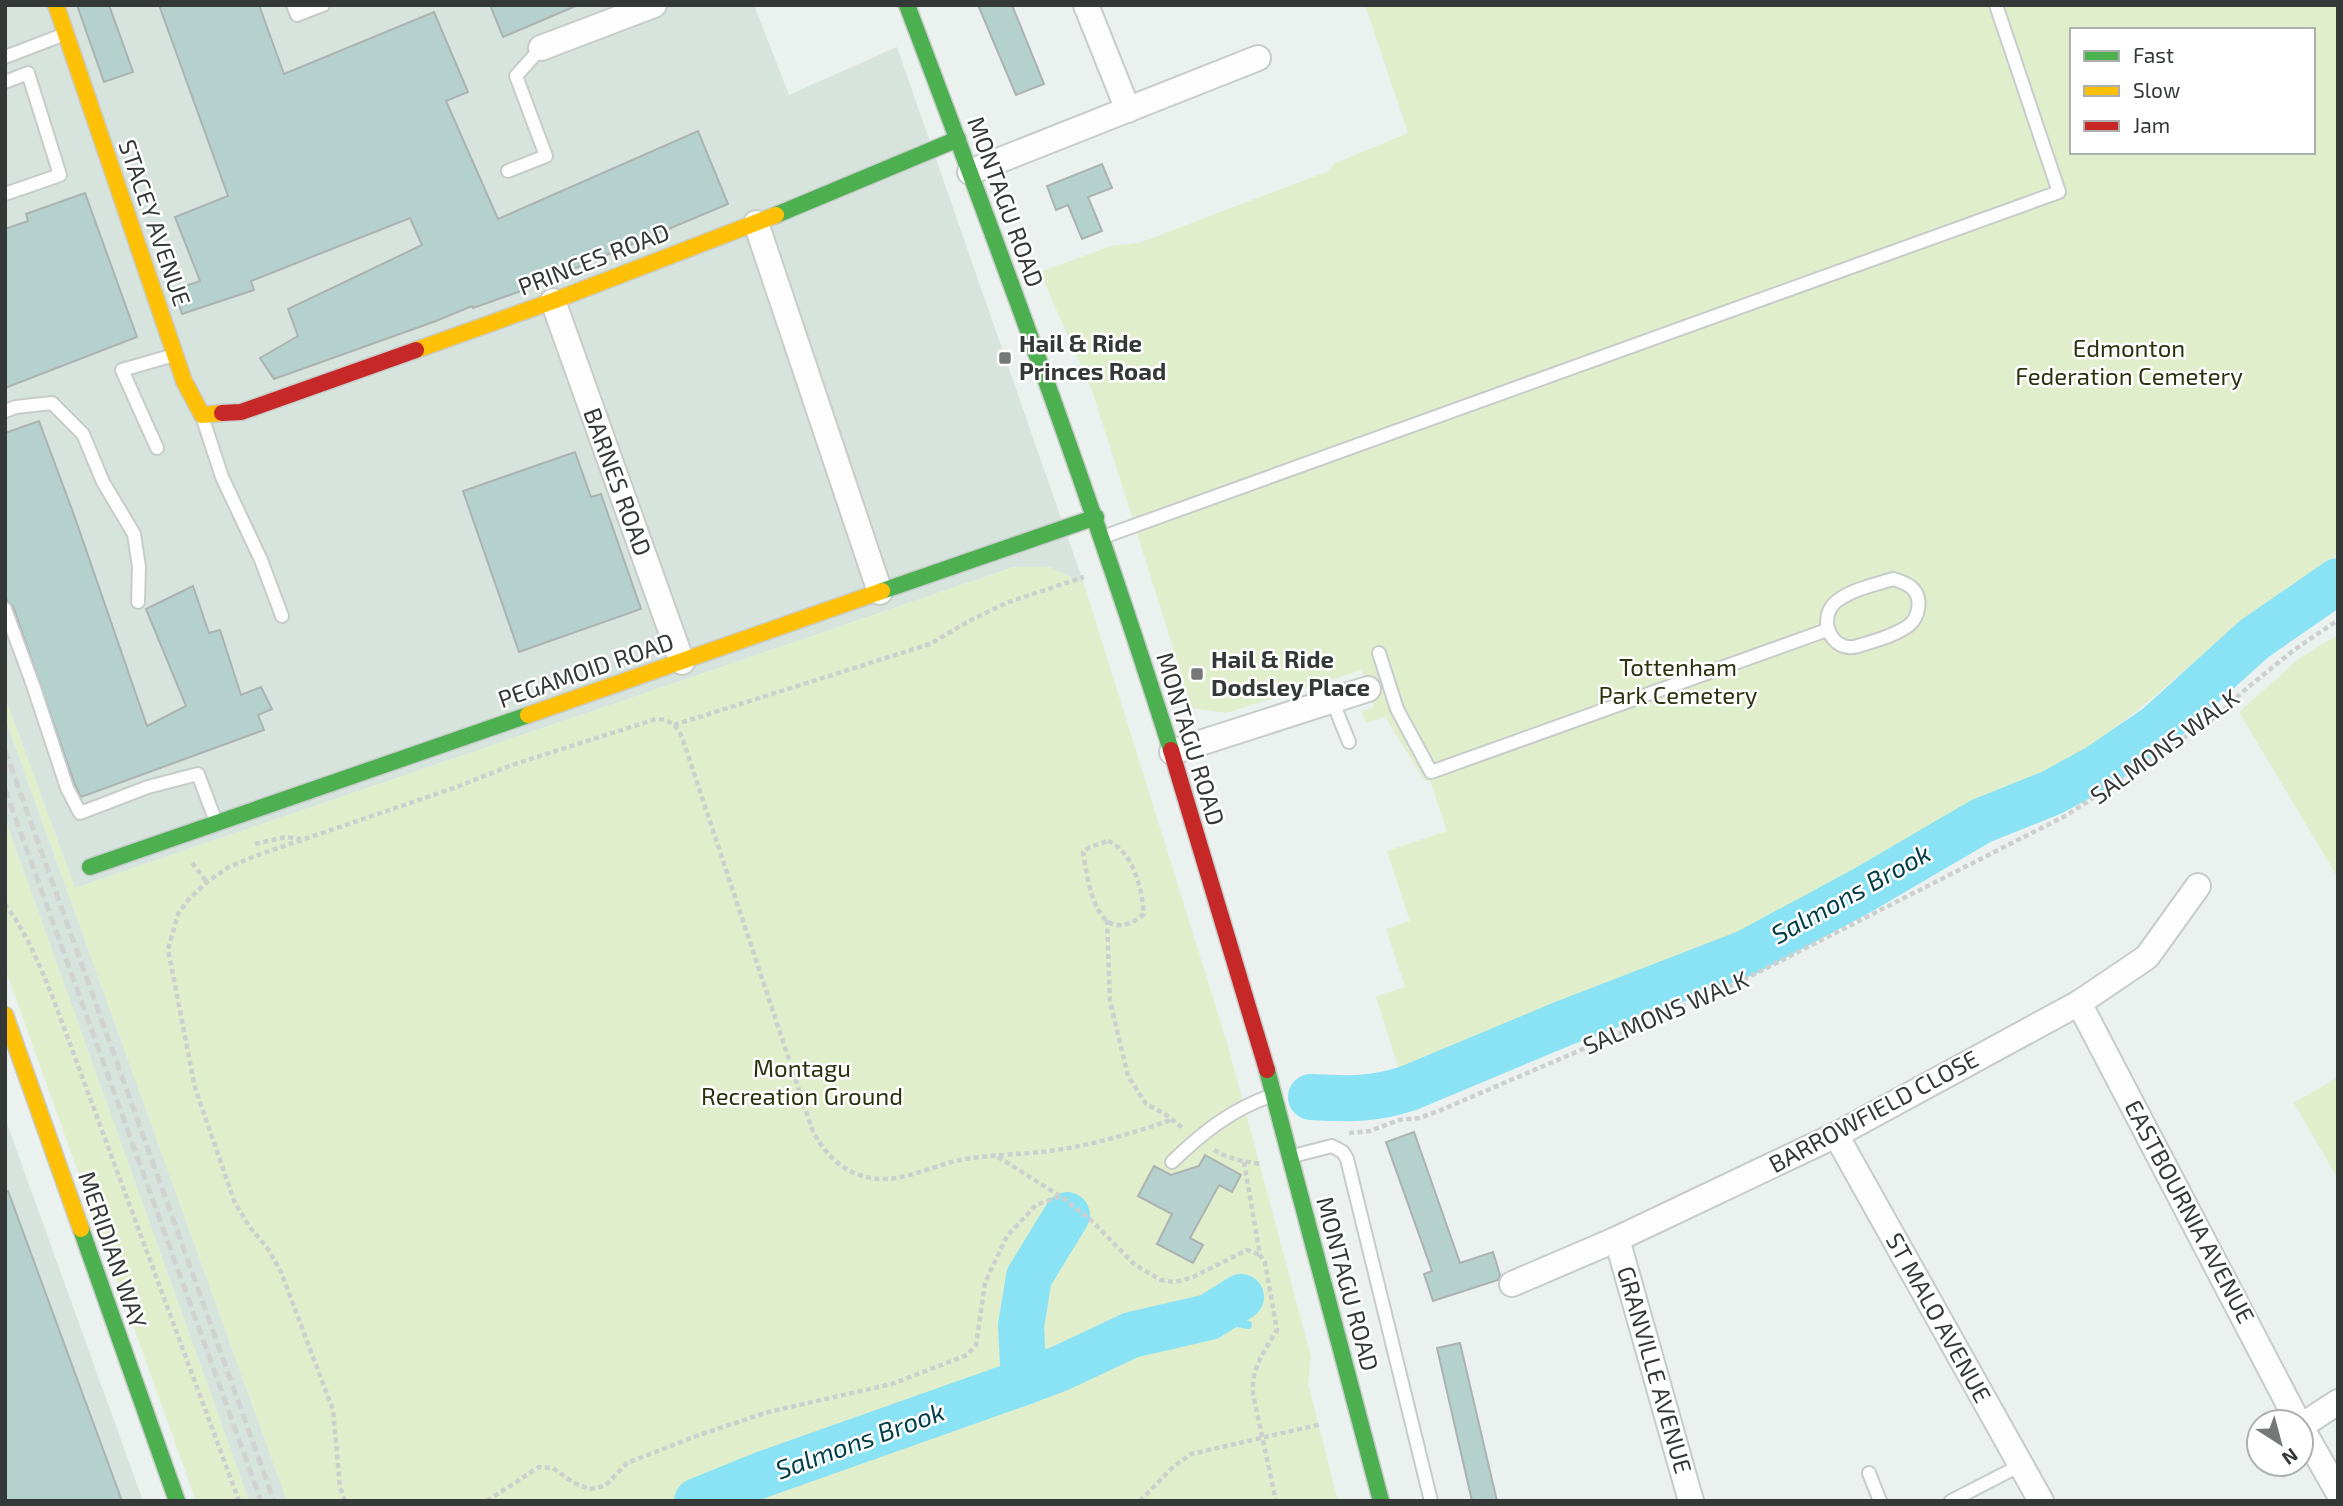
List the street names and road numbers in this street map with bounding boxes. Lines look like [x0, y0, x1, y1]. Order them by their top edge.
street label: MONTAGU ROAD [962, 112, 1051, 291]
street label: STACEY AVENUE [113, 135, 197, 310]
street label: PRINCES ROAD [514, 216, 673, 301]
street label: BARNES ROAD [578, 403, 659, 559]
street label: PEGAMOID ROAD [494, 626, 677, 713]
street label: MONTAGU ROAD [1151, 649, 1232, 829]
street label: SALMONS WALK [2084, 682, 2244, 810]
street label: SALMONS WALK [1578, 964, 1753, 1060]
street label: BARROWFIELD CLOSE [1764, 1043, 1983, 1178]
street label: EASTBOURNIA AVENUE [2119, 1095, 2261, 1328]
street label: MERIDIAN WAY [73, 1167, 154, 1332]
street label: MONTAGU ROAD [1311, 1193, 1386, 1374]
street label: ST MALO AVENUE [1881, 1227, 1998, 1407]
street label: GRANVILLE AVENUE [1612, 1263, 1699, 1476]

